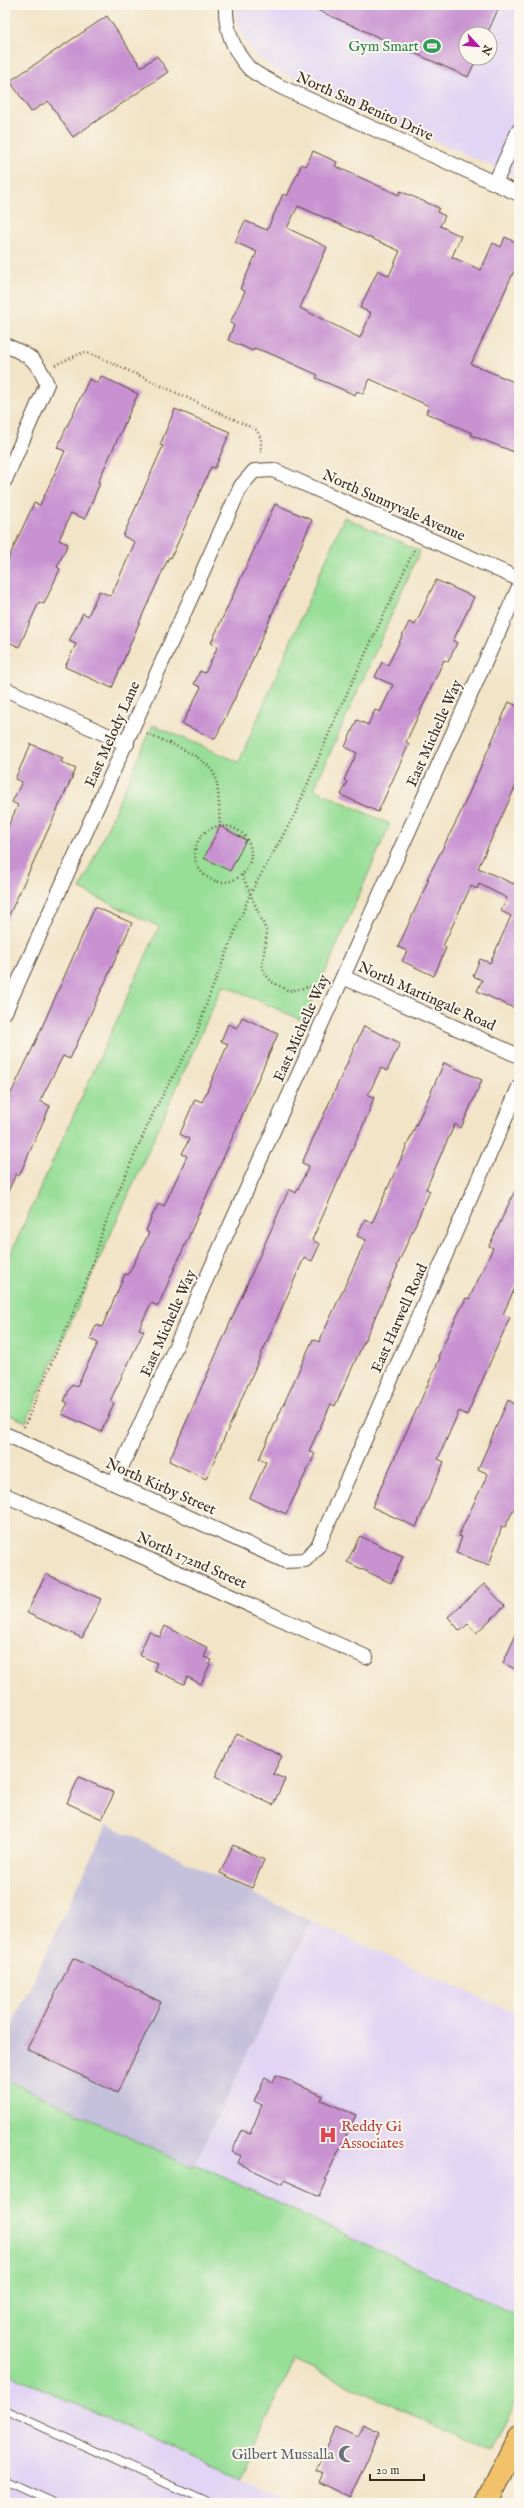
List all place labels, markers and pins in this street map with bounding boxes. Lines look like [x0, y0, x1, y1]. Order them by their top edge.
sports icon: Gym Smart [422, 36, 442, 56]
place label: Gym Smart [348, 37, 419, 56]
place label: Reddy Gi Associates [340, 2117, 404, 2153]
hospital icon: Reddy Gi Associates [318, 2125, 338, 2145]
mosque icon: Gilbert Mussalla [337, 2444, 357, 2464]
place label: Gilbert Mussalla [232, 2445, 335, 2464]

